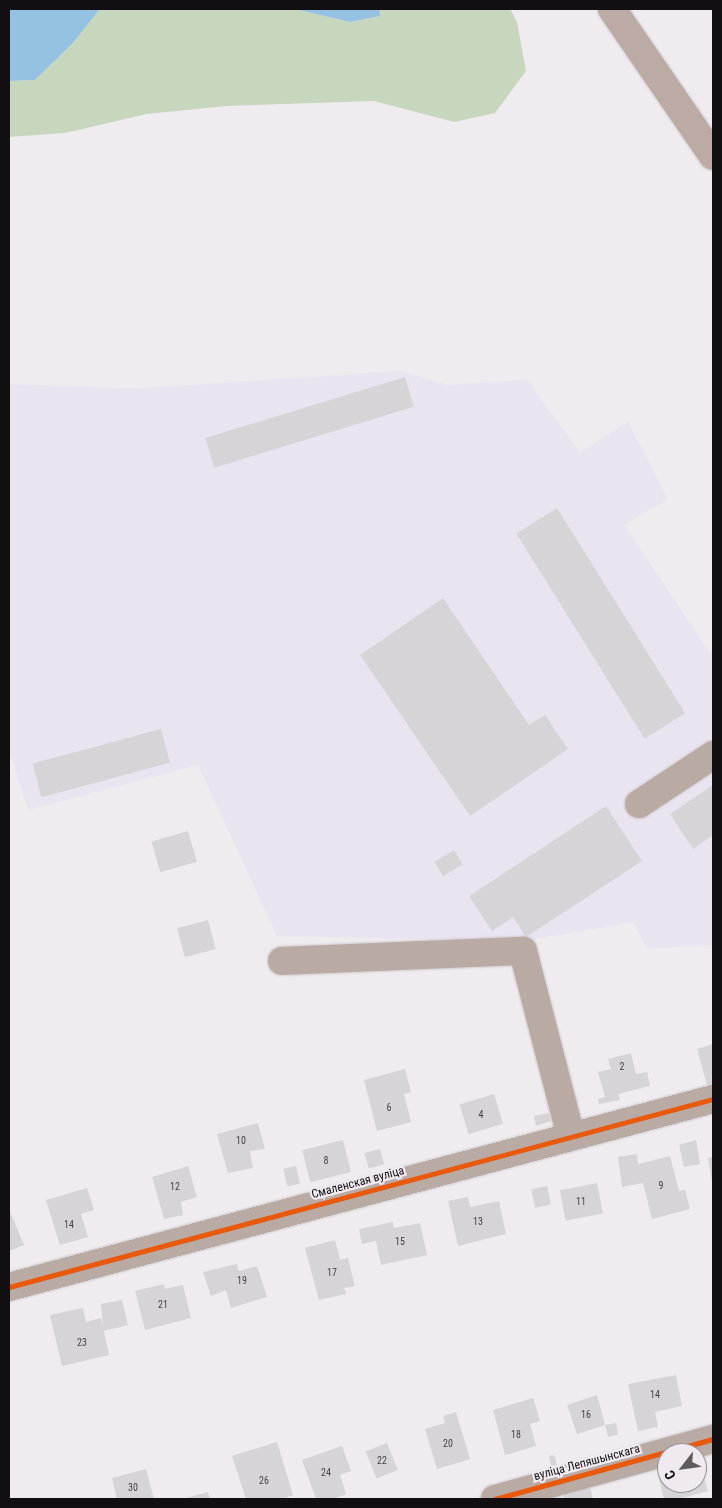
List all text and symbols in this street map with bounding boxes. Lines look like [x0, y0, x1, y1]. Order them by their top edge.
house number: 2 [620, 1061, 624, 1073]
house number: 6 [387, 1102, 391, 1114]
house number: 4 [479, 1109, 483, 1121]
house number: 10 [236, 1135, 246, 1147]
house number: 8 [324, 1155, 328, 1167]
street label: Смаленская вуліца [310, 1164, 406, 1202]
house number: 9 [659, 1180, 663, 1192]
house number: 12 [170, 1181, 180, 1193]
house number: 11 [576, 1196, 586, 1208]
house number: 13 [473, 1216, 483, 1228]
house number: 14 [64, 1219, 74, 1231]
house number: 15 [395, 1236, 405, 1248]
house number: 17 [327, 1267, 337, 1279]
house number: 19 [237, 1275, 247, 1287]
house number: 21 [158, 1299, 168, 1311]
house number: 23 [77, 1337, 87, 1349]
house number: 14 [650, 1389, 660, 1401]
house number: 16 [581, 1409, 591, 1421]
house number: 18 [511, 1429, 521, 1441]
house number: 20 [443, 1438, 453, 1450]
street label: вуліца Лепяшынскага [532, 1442, 642, 1484]
north arrow [657, 1443, 707, 1493]
house number: 22 [377, 1455, 387, 1467]
house number: 24 [321, 1467, 331, 1479]
text: С [661, 1468, 679, 1482]
house number: 26 [259, 1475, 269, 1487]
house number: 30 [128, 1482, 138, 1494]

